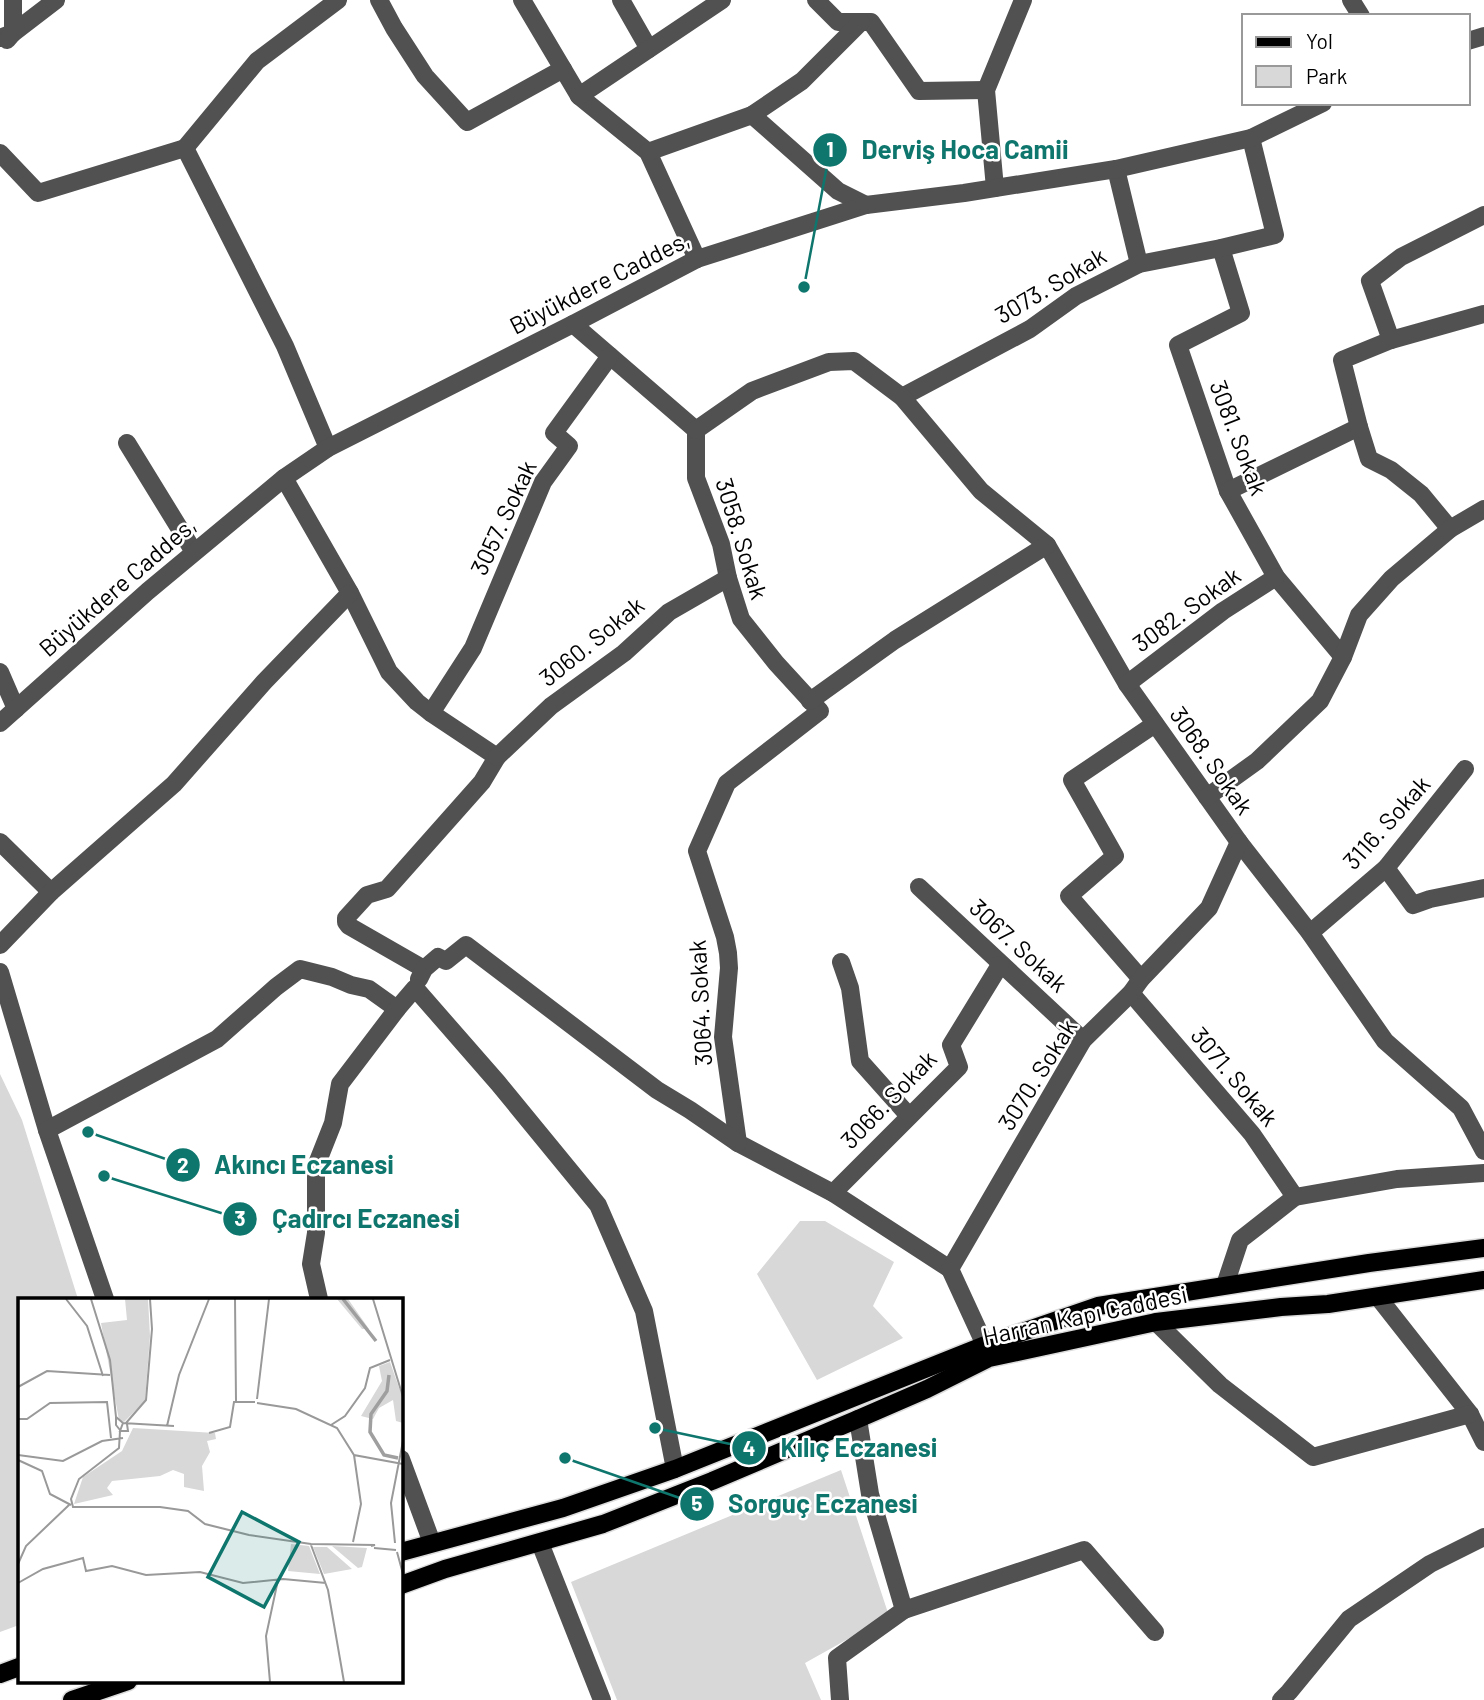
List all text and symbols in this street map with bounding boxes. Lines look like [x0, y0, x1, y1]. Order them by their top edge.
legend [1242, 14, 1470, 105]
text: Yol [1306, 28, 1333, 53]
text: Park [1306, 63, 1347, 88]
callout: Derviş Hoca Camii [813, 126, 1083, 173]
text: Derviş Hoca Camii [861, 133, 1069, 164]
text: 1 [826, 136, 834, 161]
street label: Büyükdere Caddes, [504, 224, 694, 340]
street label: 3073. Sokak [989, 240, 1111, 329]
street label: 3081. Sokak [1204, 376, 1275, 499]
street label: 3057. Sokak [463, 455, 542, 579]
street label: 3058. Sokak [710, 474, 775, 603]
street label: Büyükdere Caddes, [33, 510, 201, 662]
street label: 3082. Sokak [1127, 560, 1246, 658]
street label: 3060. Sokak [533, 590, 649, 692]
street label: 3068. Sokak [1164, 700, 1260, 820]
street label: 3116. Sokak [1336, 769, 1436, 875]
street label: 3067. Sokak [964, 892, 1074, 998]
street label: 3064. Sokak [682, 939, 717, 1067]
street label: 3070. Sokak [991, 1013, 1082, 1135]
street label: 3071. Sokak [1185, 1021, 1285, 1131]
street label: 3066. Sokak [834, 1044, 942, 1154]
callout: Akıncı Eczanesi [165, 1142, 408, 1189]
text: Akıncı Eczanesi [214, 1148, 394, 1179]
text: 2 [177, 1152, 189, 1177]
callout: Çadırcı Eczanesi [223, 1195, 474, 1242]
text: Çadırcı Eczanesi [272, 1202, 460, 1233]
text: 3 [234, 1205, 246, 1230]
street label: Harran Kapı Caddesi [980, 1279, 1190, 1350]
inset map [18, 1298, 402, 1682]
callout: Kılıç Eczanesi [732, 1425, 952, 1472]
text: Kılıç Eczanesi [781, 1431, 937, 1462]
text: 4 [743, 1435, 755, 1460]
callout: Sorguç Eczanesi [679, 1480, 932, 1527]
text: Sorguç Eczanesi [728, 1487, 918, 1518]
text: 5 [691, 1490, 703, 1515]

